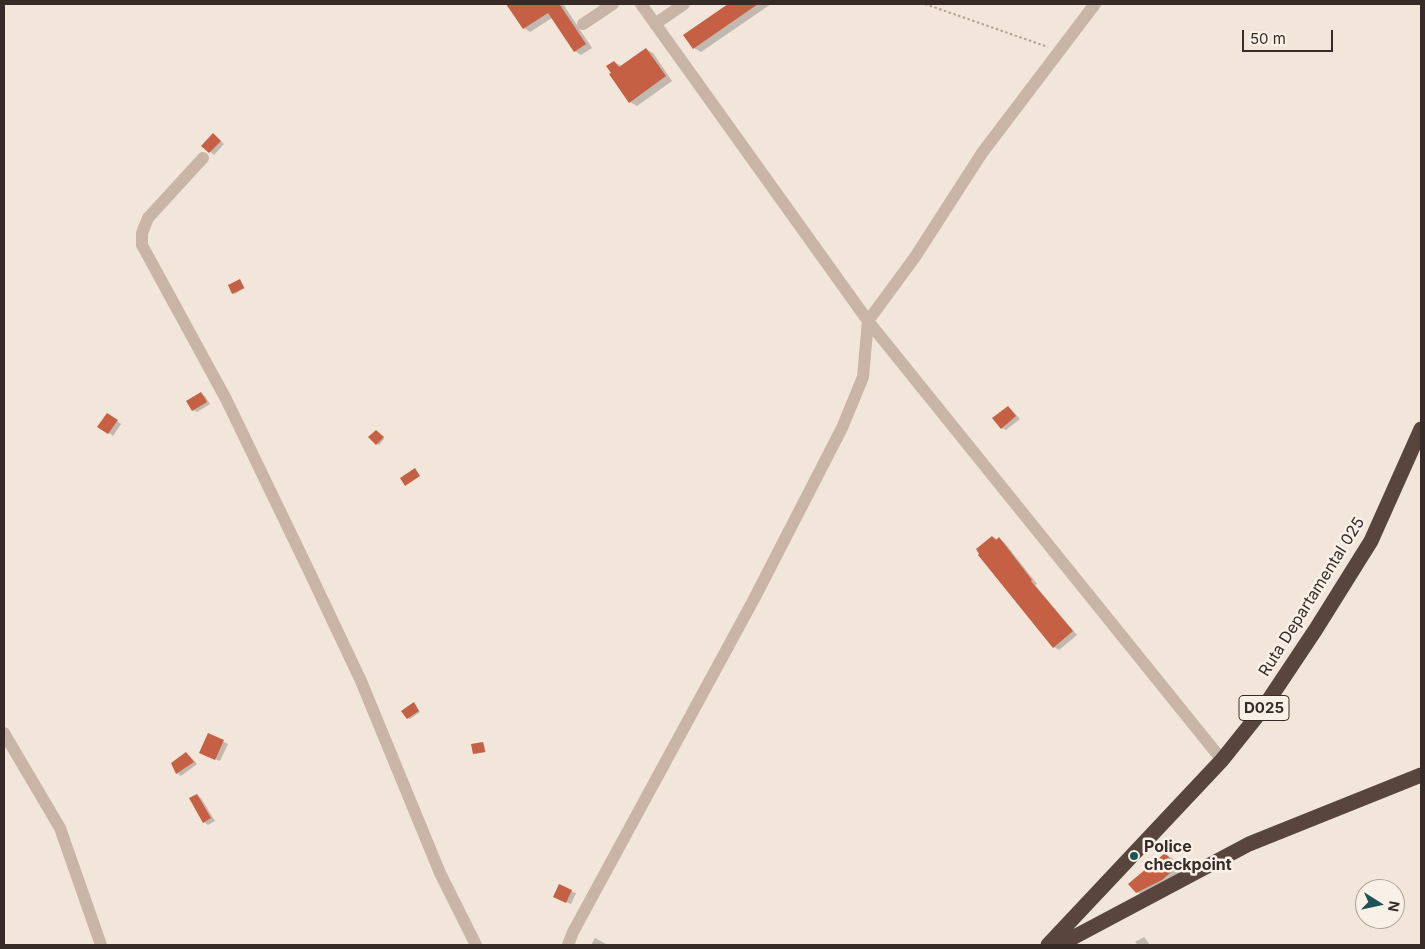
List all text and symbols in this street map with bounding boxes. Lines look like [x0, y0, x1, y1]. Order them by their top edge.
scale bar [1245, 20, 1336, 52]
text: 50 m [1250, 29, 1286, 48]
street label: Ruta Departamental 025 [1255, 514, 1369, 680]
road number: D025 [1239, 696, 1289, 720]
place label: Police checkpoint [1144, 837, 1232, 875]
marker: Police checkpoint [1128, 850, 1140, 862]
north arrow [1355, 879, 1405, 929]
text: N [1385, 900, 1404, 913]

